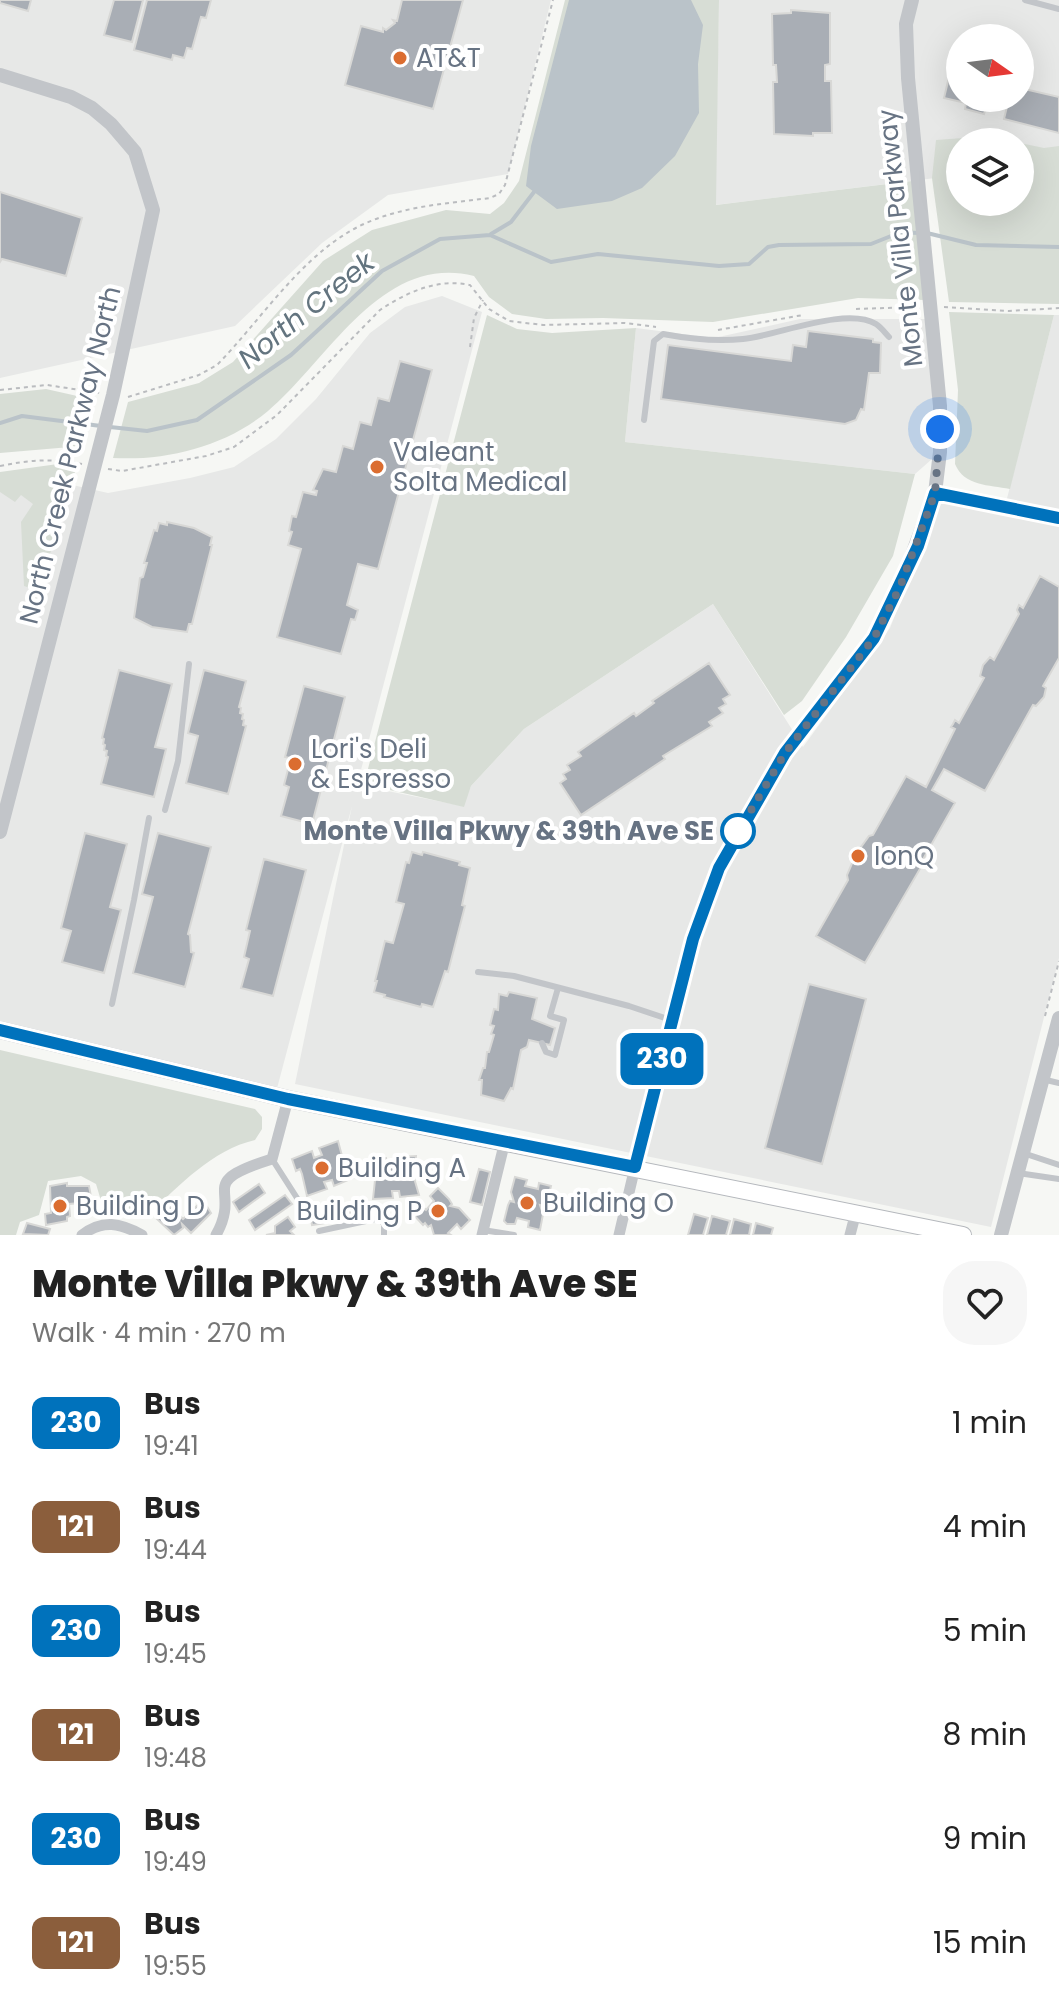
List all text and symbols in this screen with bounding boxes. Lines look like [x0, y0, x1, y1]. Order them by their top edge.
north arrow [946, 24, 1034, 112]
map controls [946, 24, 1034, 216]
place label: AT&T [416, 40, 481, 76]
marker: AT&T [391, 49, 409, 67]
street label: Monte Villa Parkway [869, 107, 931, 369]
button: layers [946, 128, 1034, 216]
water label: North Creek [230, 242, 384, 378]
street label: North Creek Parkway North [11, 282, 129, 628]
your location [920, 409, 960, 449]
place label: Valeant Solta Medical [393, 434, 568, 500]
marker: Valeant Solta Medical [368, 458, 386, 476]
place label: Lori's Deli & Espresso [311, 731, 451, 797]
marker: Lori's Deli & Espresso [286, 755, 304, 773]
place label: Monte Villa Pkwy & 39th Ave SE [303, 813, 714, 849]
marker: Monte Villa Pkwy & 39th Ave SE [721, 814, 755, 848]
place label: IonQ [874, 838, 934, 874]
marker: IonQ [849, 847, 867, 865]
line badge: 230 [616, 1033, 708, 1085]
text: 230 [636, 1039, 688, 1078]
place label: Building A [338, 1150, 466, 1186]
marker: Building A [313, 1159, 331, 1177]
place label: Building O [543, 1185, 674, 1221]
place label: Building D [76, 1188, 205, 1224]
place label: Building P [296, 1193, 422, 1229]
marker: Building O [518, 1194, 536, 1212]
marker: Building D [51, 1197, 69, 1215]
marker: Building P [429, 1202, 447, 1220]
text: Monte Villa Pkwy & 39th Ave SE [32, 1257, 638, 1310]
button: heart [943, 1261, 1027, 1345]
text: Walk · 4 min · 270 m [32, 1315, 286, 1351]
text: Bus [144, 1382, 201, 1425]
text: 1 min [952, 1401, 1027, 1444]
text: 230 [50, 1403, 102, 1442]
text: 19:41 [144, 1428, 199, 1464]
text: Bus [144, 1486, 201, 1529]
text: 4 min [943, 1505, 1027, 1548]
text: 121 [57, 1507, 95, 1546]
text: 19:44 [144, 1532, 207, 1568]
text: Bus [144, 1590, 201, 1633]
text: 5 min [943, 1609, 1027, 1652]
text: 230 [50, 1611, 102, 1650]
text: 19:45 [144, 1636, 207, 1672]
text: Bus [144, 1694, 201, 1737]
text: 8 min [943, 1713, 1027, 1756]
text: 121 [57, 1715, 95, 1754]
text: 19:48 [144, 1740, 207, 1776]
text: Bus [144, 1798, 201, 1841]
text: 9 min [943, 1817, 1027, 1860]
text: 230 [50, 1819, 102, 1858]
text: 19:49 [144, 1844, 207, 1880]
text: Bus [144, 1902, 201, 1945]
text: 15 min [933, 1921, 1027, 1964]
text: 121 [57, 1923, 95, 1962]
text: 19:55 [144, 1948, 207, 1984]

